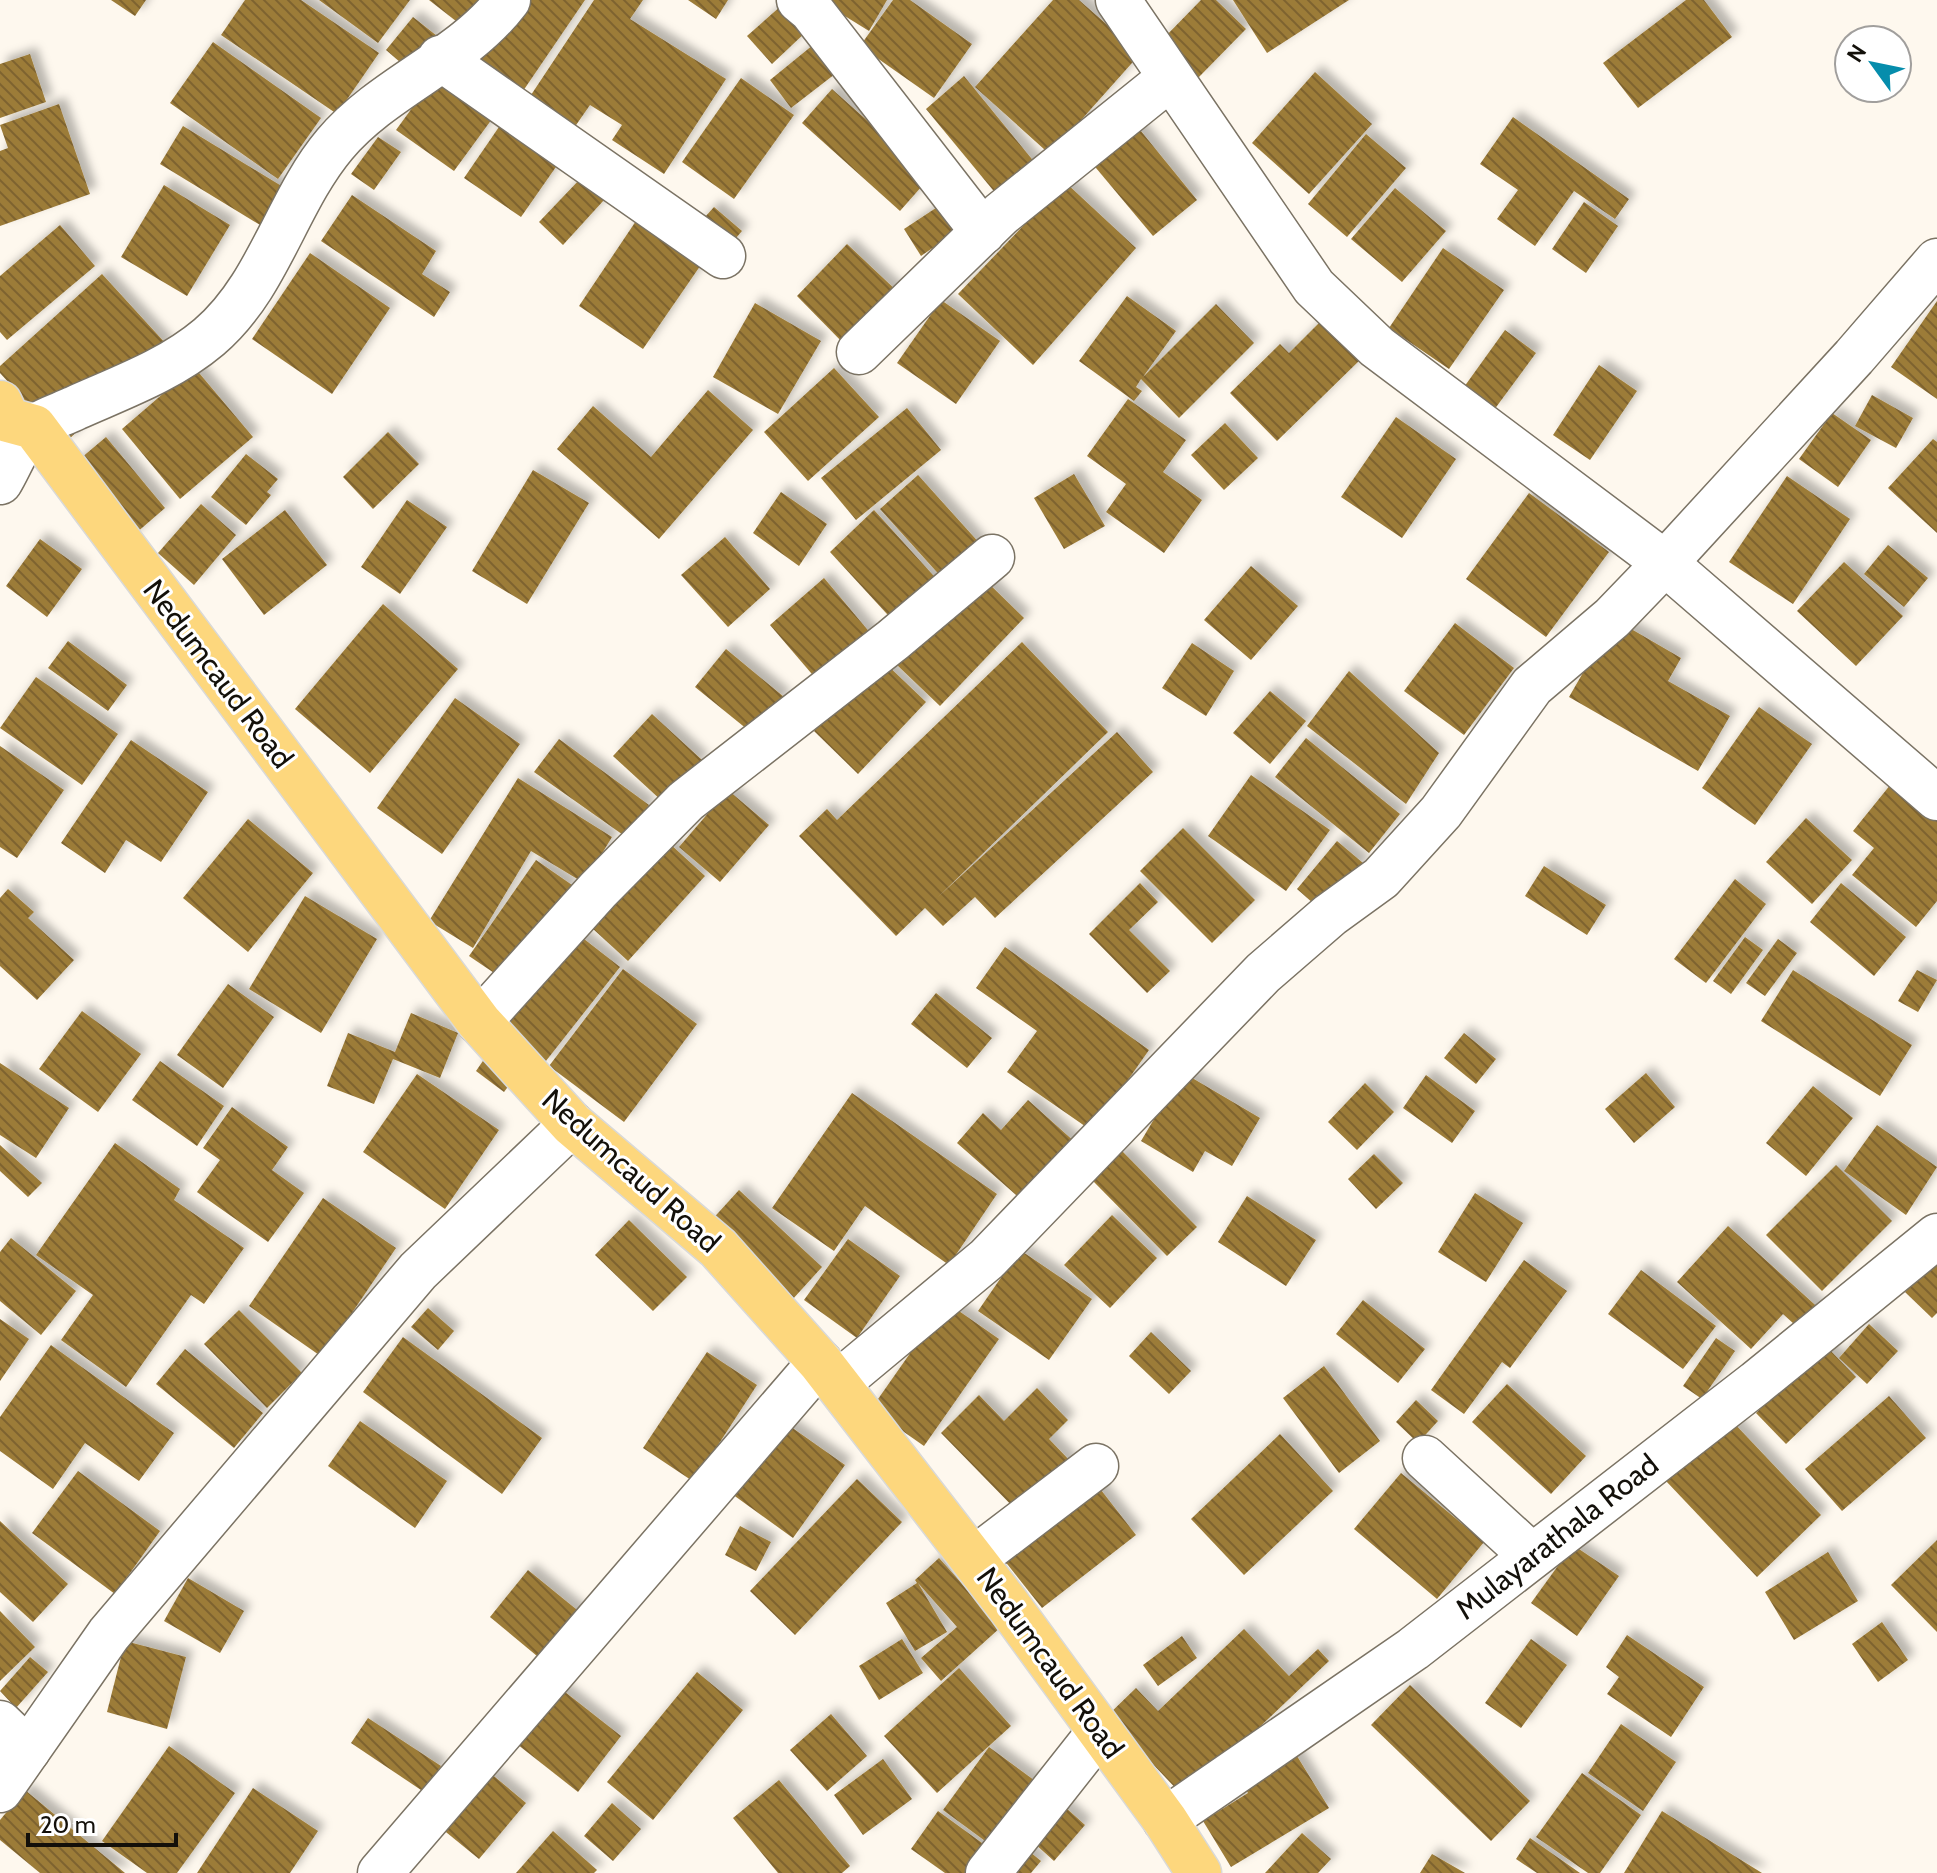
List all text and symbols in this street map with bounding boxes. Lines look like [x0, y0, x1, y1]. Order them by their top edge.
north arrow [1833, 24, 1913, 104]
text: N [1841, 40, 1872, 67]
street label: Nedumcaud Road [135, 572, 301, 775]
street label: Nedumcaud Road [535, 1081, 728, 1260]
street label: Mulayarathala Road [1448, 1446, 1666, 1627]
street label: Nedumcaud Road [969, 1560, 1132, 1765]
scale bar [28, 1797, 176, 1847]
text: 20 m [40, 1810, 96, 1839]

